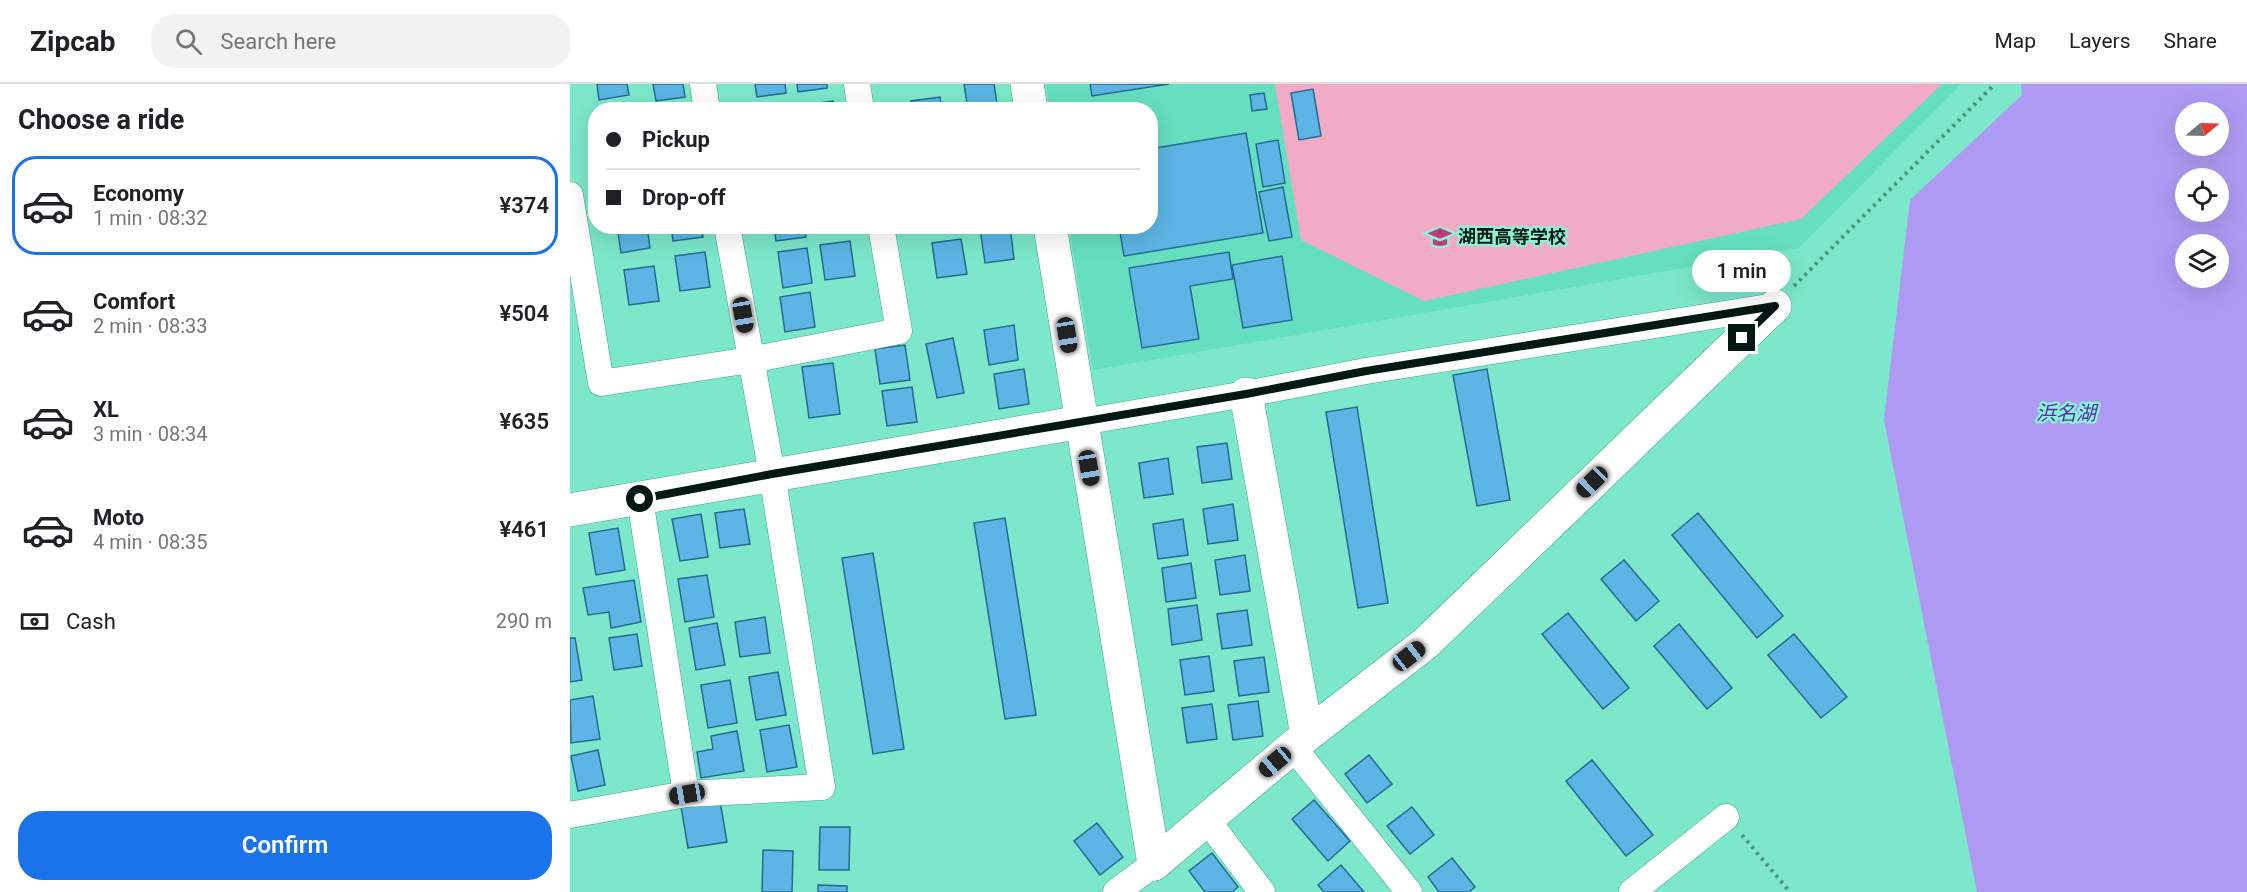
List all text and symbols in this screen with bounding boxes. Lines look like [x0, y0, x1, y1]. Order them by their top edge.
search box [151, 14, 571, 68]
text: Zipcab [30, 25, 115, 58]
icon: search [172, 25, 205, 58]
text: Search here [220, 29, 336, 54]
text: Map [1994, 29, 2036, 53]
text: Layers [2069, 29, 2130, 53]
text: Share [2163, 29, 2217, 53]
north arrow [2175, 102, 2229, 156]
map controls [2175, 102, 2229, 288]
text: Choose a ride [18, 104, 184, 136]
text: Pickup [642, 127, 710, 152]
button: locate [2175, 168, 2229, 222]
icon: car [21, 179, 75, 233]
text: Economy [93, 181, 184, 206]
text: Drop-off [642, 185, 726, 210]
text: ¥374 [500, 193, 549, 218]
text: 1 min · 08:32 [93, 206, 208, 230]
school or university icon: 湖西高等学校 [1427, 224, 1453, 250]
place label: 湖西高等学校 [1458, 226, 1566, 247]
button: layers [2175, 234, 2229, 288]
callout: 1 min [1692, 251, 1792, 293]
text: 1 min [1716, 259, 1767, 283]
icon: car [21, 287, 75, 341]
text: Comfort [93, 289, 175, 314]
car [731, 296, 755, 334]
text: ¥504 [500, 301, 549, 326]
text: 2 min · 08:33 [93, 314, 208, 338]
car [1055, 316, 1079, 354]
route end [1728, 324, 1755, 351]
icon: car [21, 395, 75, 449]
text: XL [93, 397, 119, 422]
water label: 浜名湖 [2036, 401, 2099, 425]
text: ¥635 [500, 409, 549, 434]
text: 3 min · 08:34 [93, 422, 208, 446]
car [1077, 449, 1101, 487]
car [1573, 463, 1611, 501]
route start [626, 485, 653, 512]
icon: car [21, 503, 75, 557]
text: Moto [93, 505, 144, 530]
text: ¥461 [500, 517, 549, 542]
text: 4 min · 08:35 [93, 530, 208, 554]
icon: cash [18, 605, 51, 638]
text: Cash [66, 609, 116, 634]
text: 290 m [496, 609, 552, 633]
car [1389, 638, 1429, 674]
car [1255, 744, 1295, 780]
car [668, 782, 706, 806]
button: Confirm [18, 811, 552, 880]

